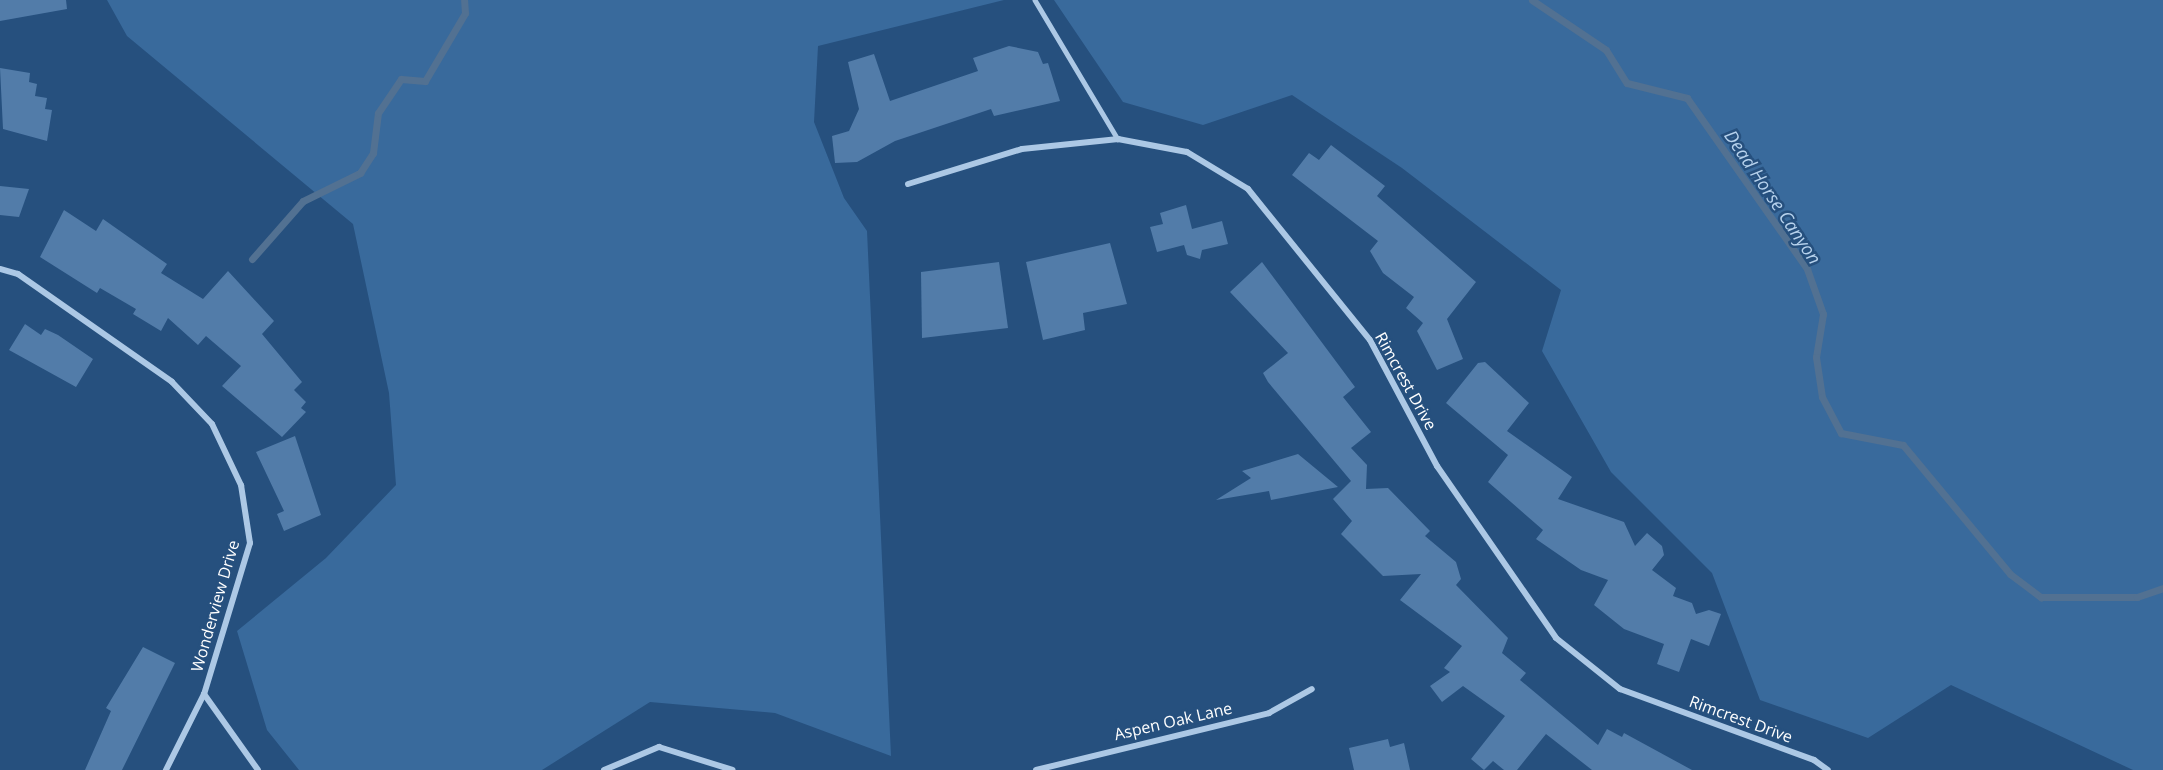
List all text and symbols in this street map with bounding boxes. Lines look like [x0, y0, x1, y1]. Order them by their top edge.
water label: Dead Horse Canyon [1720, 126, 1826, 268]
street label: Rimcrest Drive [1371, 329, 1441, 433]
street label: Wonderview Drive [187, 538, 243, 674]
street label: Rimcrest Drive [1687, 691, 1795, 747]
street label: Aspen Oak Lane [1112, 698, 1234, 744]

